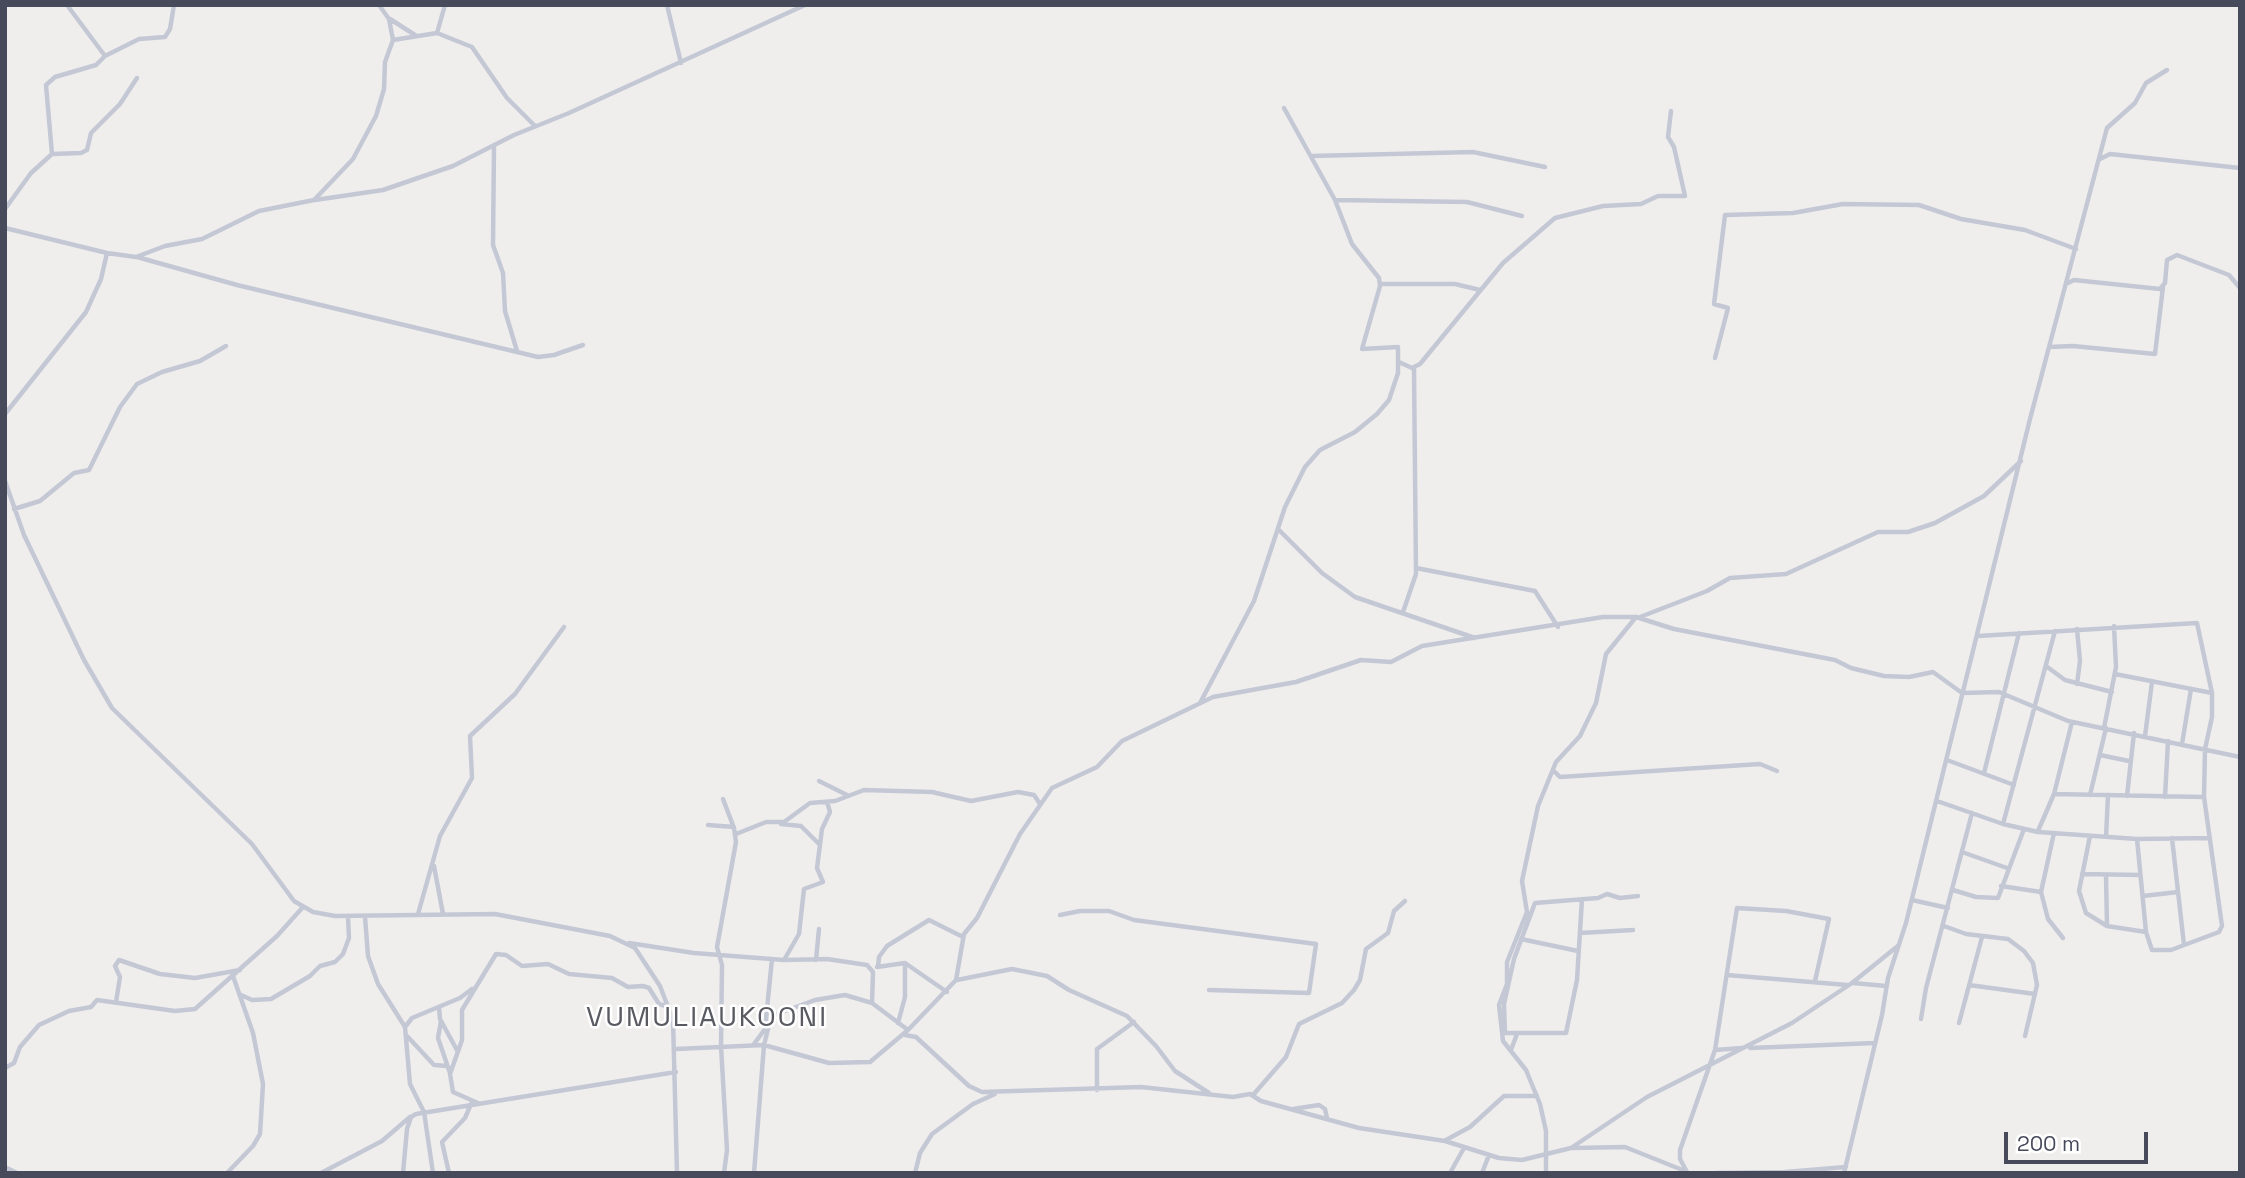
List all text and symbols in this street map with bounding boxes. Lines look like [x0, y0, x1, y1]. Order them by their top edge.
district label: VUMULIAUKOONI [588, 1001, 826, 1035]
scale bar [2007, 1118, 2150, 1162]
text: 200 m [2017, 1130, 2080, 1157]

